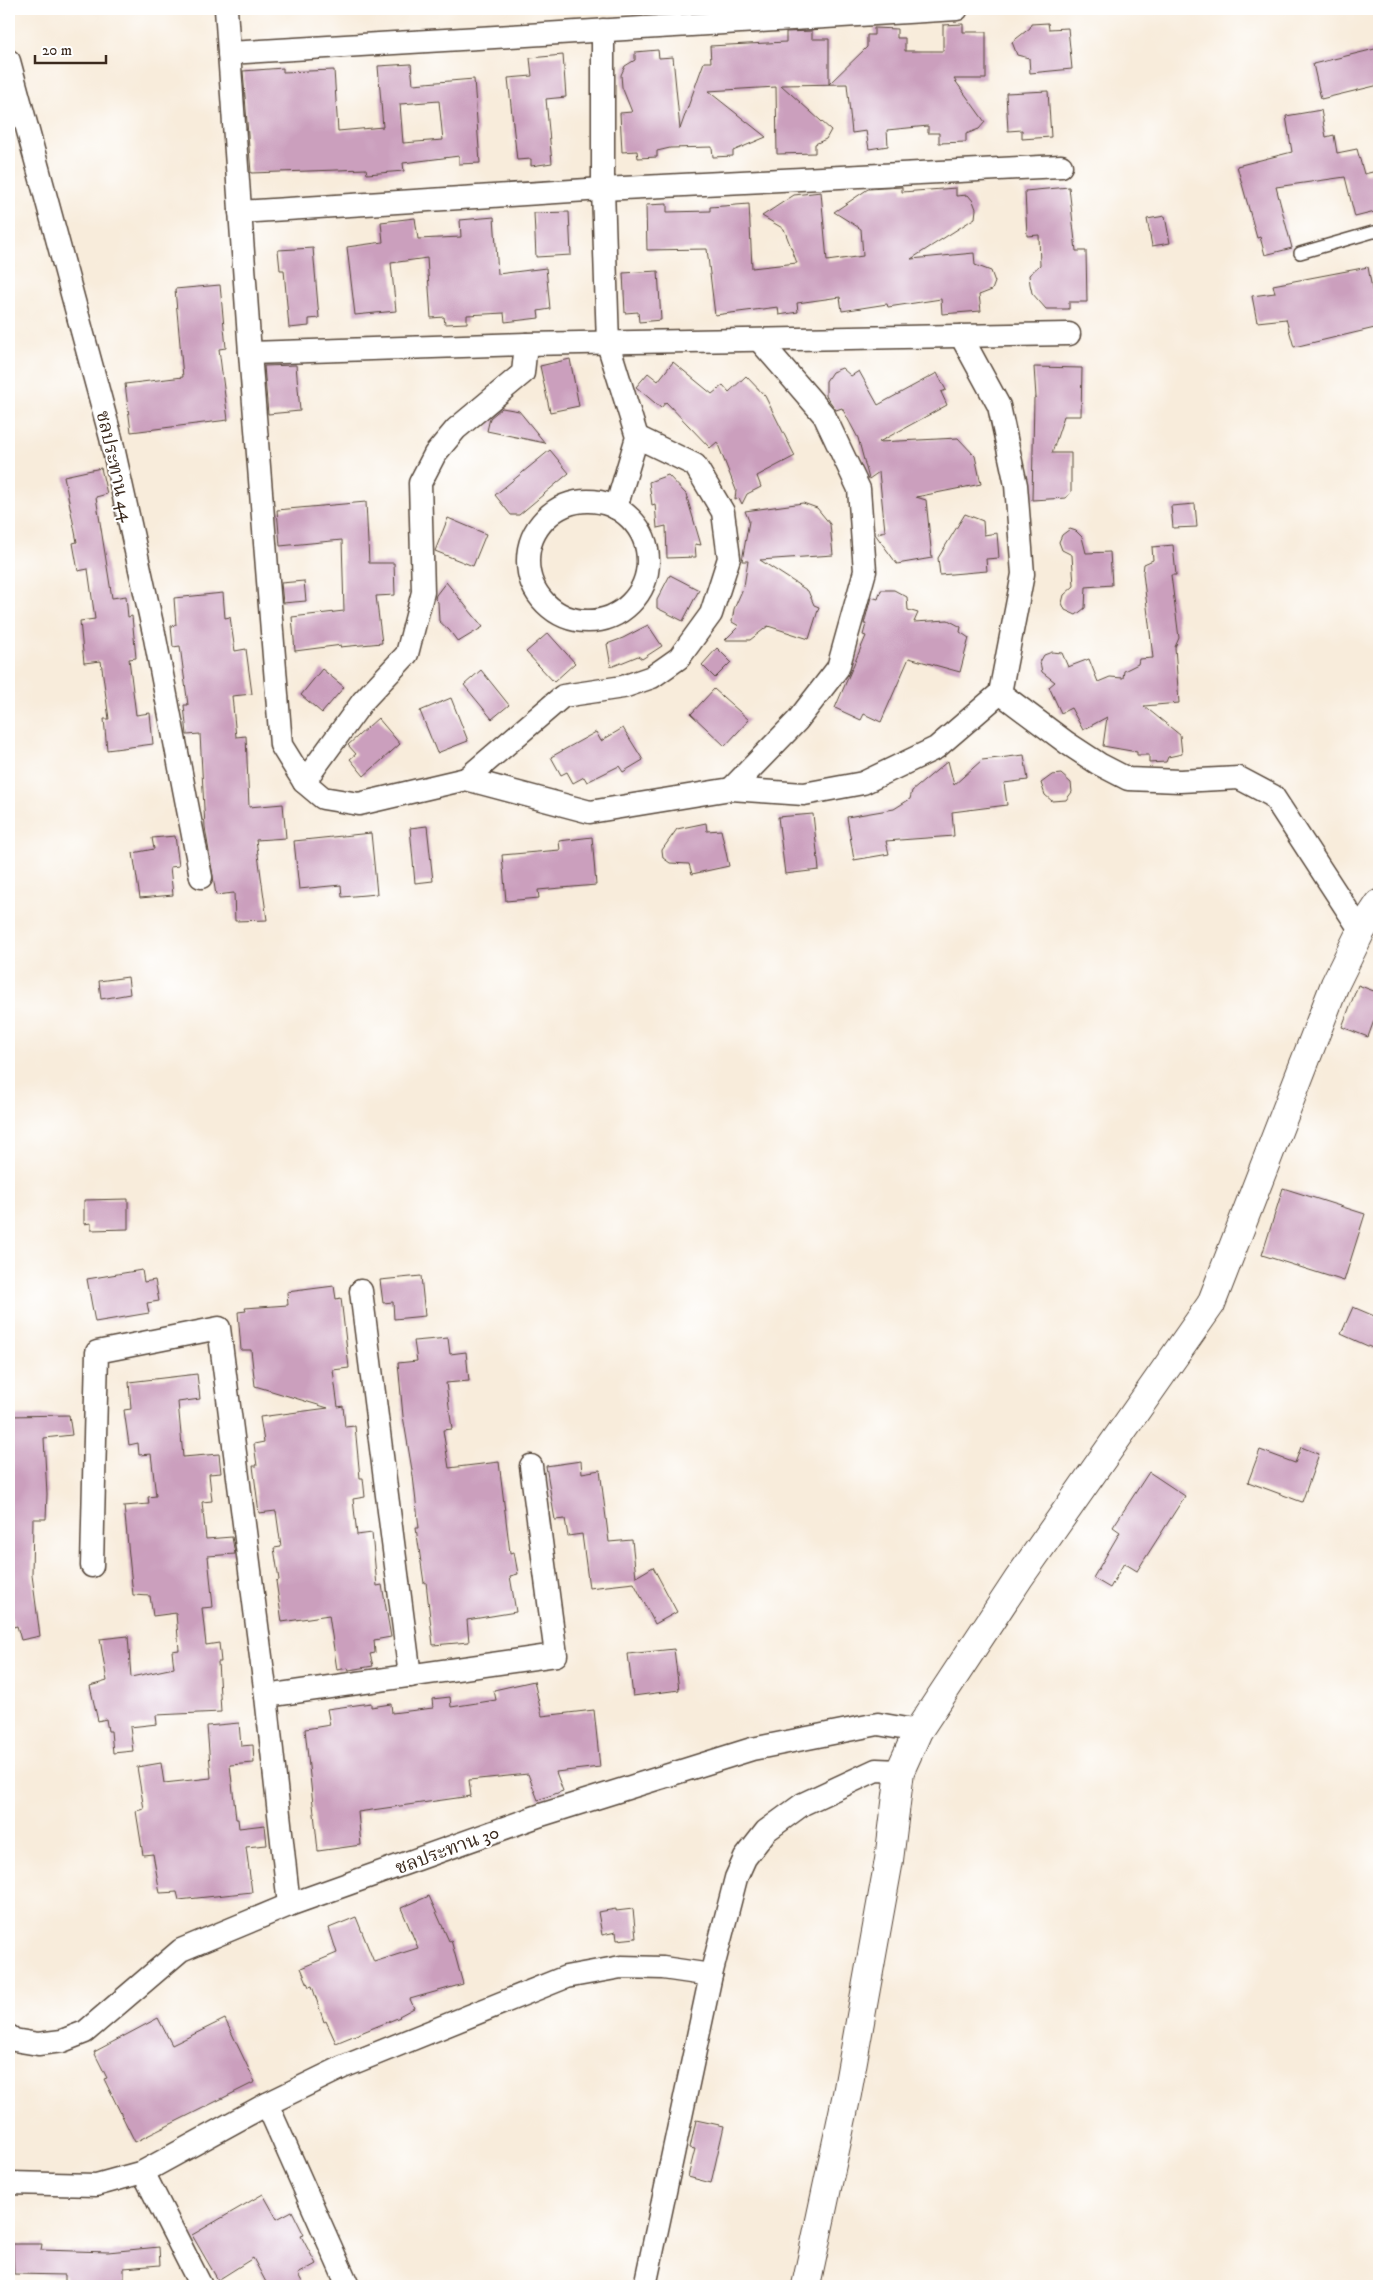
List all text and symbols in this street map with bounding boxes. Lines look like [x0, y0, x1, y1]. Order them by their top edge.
scale bar [35, 32, 106, 64]
text: 20 m [42, 41, 72, 60]
street label: ชลประทาน 44 [91, 409, 139, 525]
street label: ชลประทาน 30 [393, 1821, 503, 1880]

